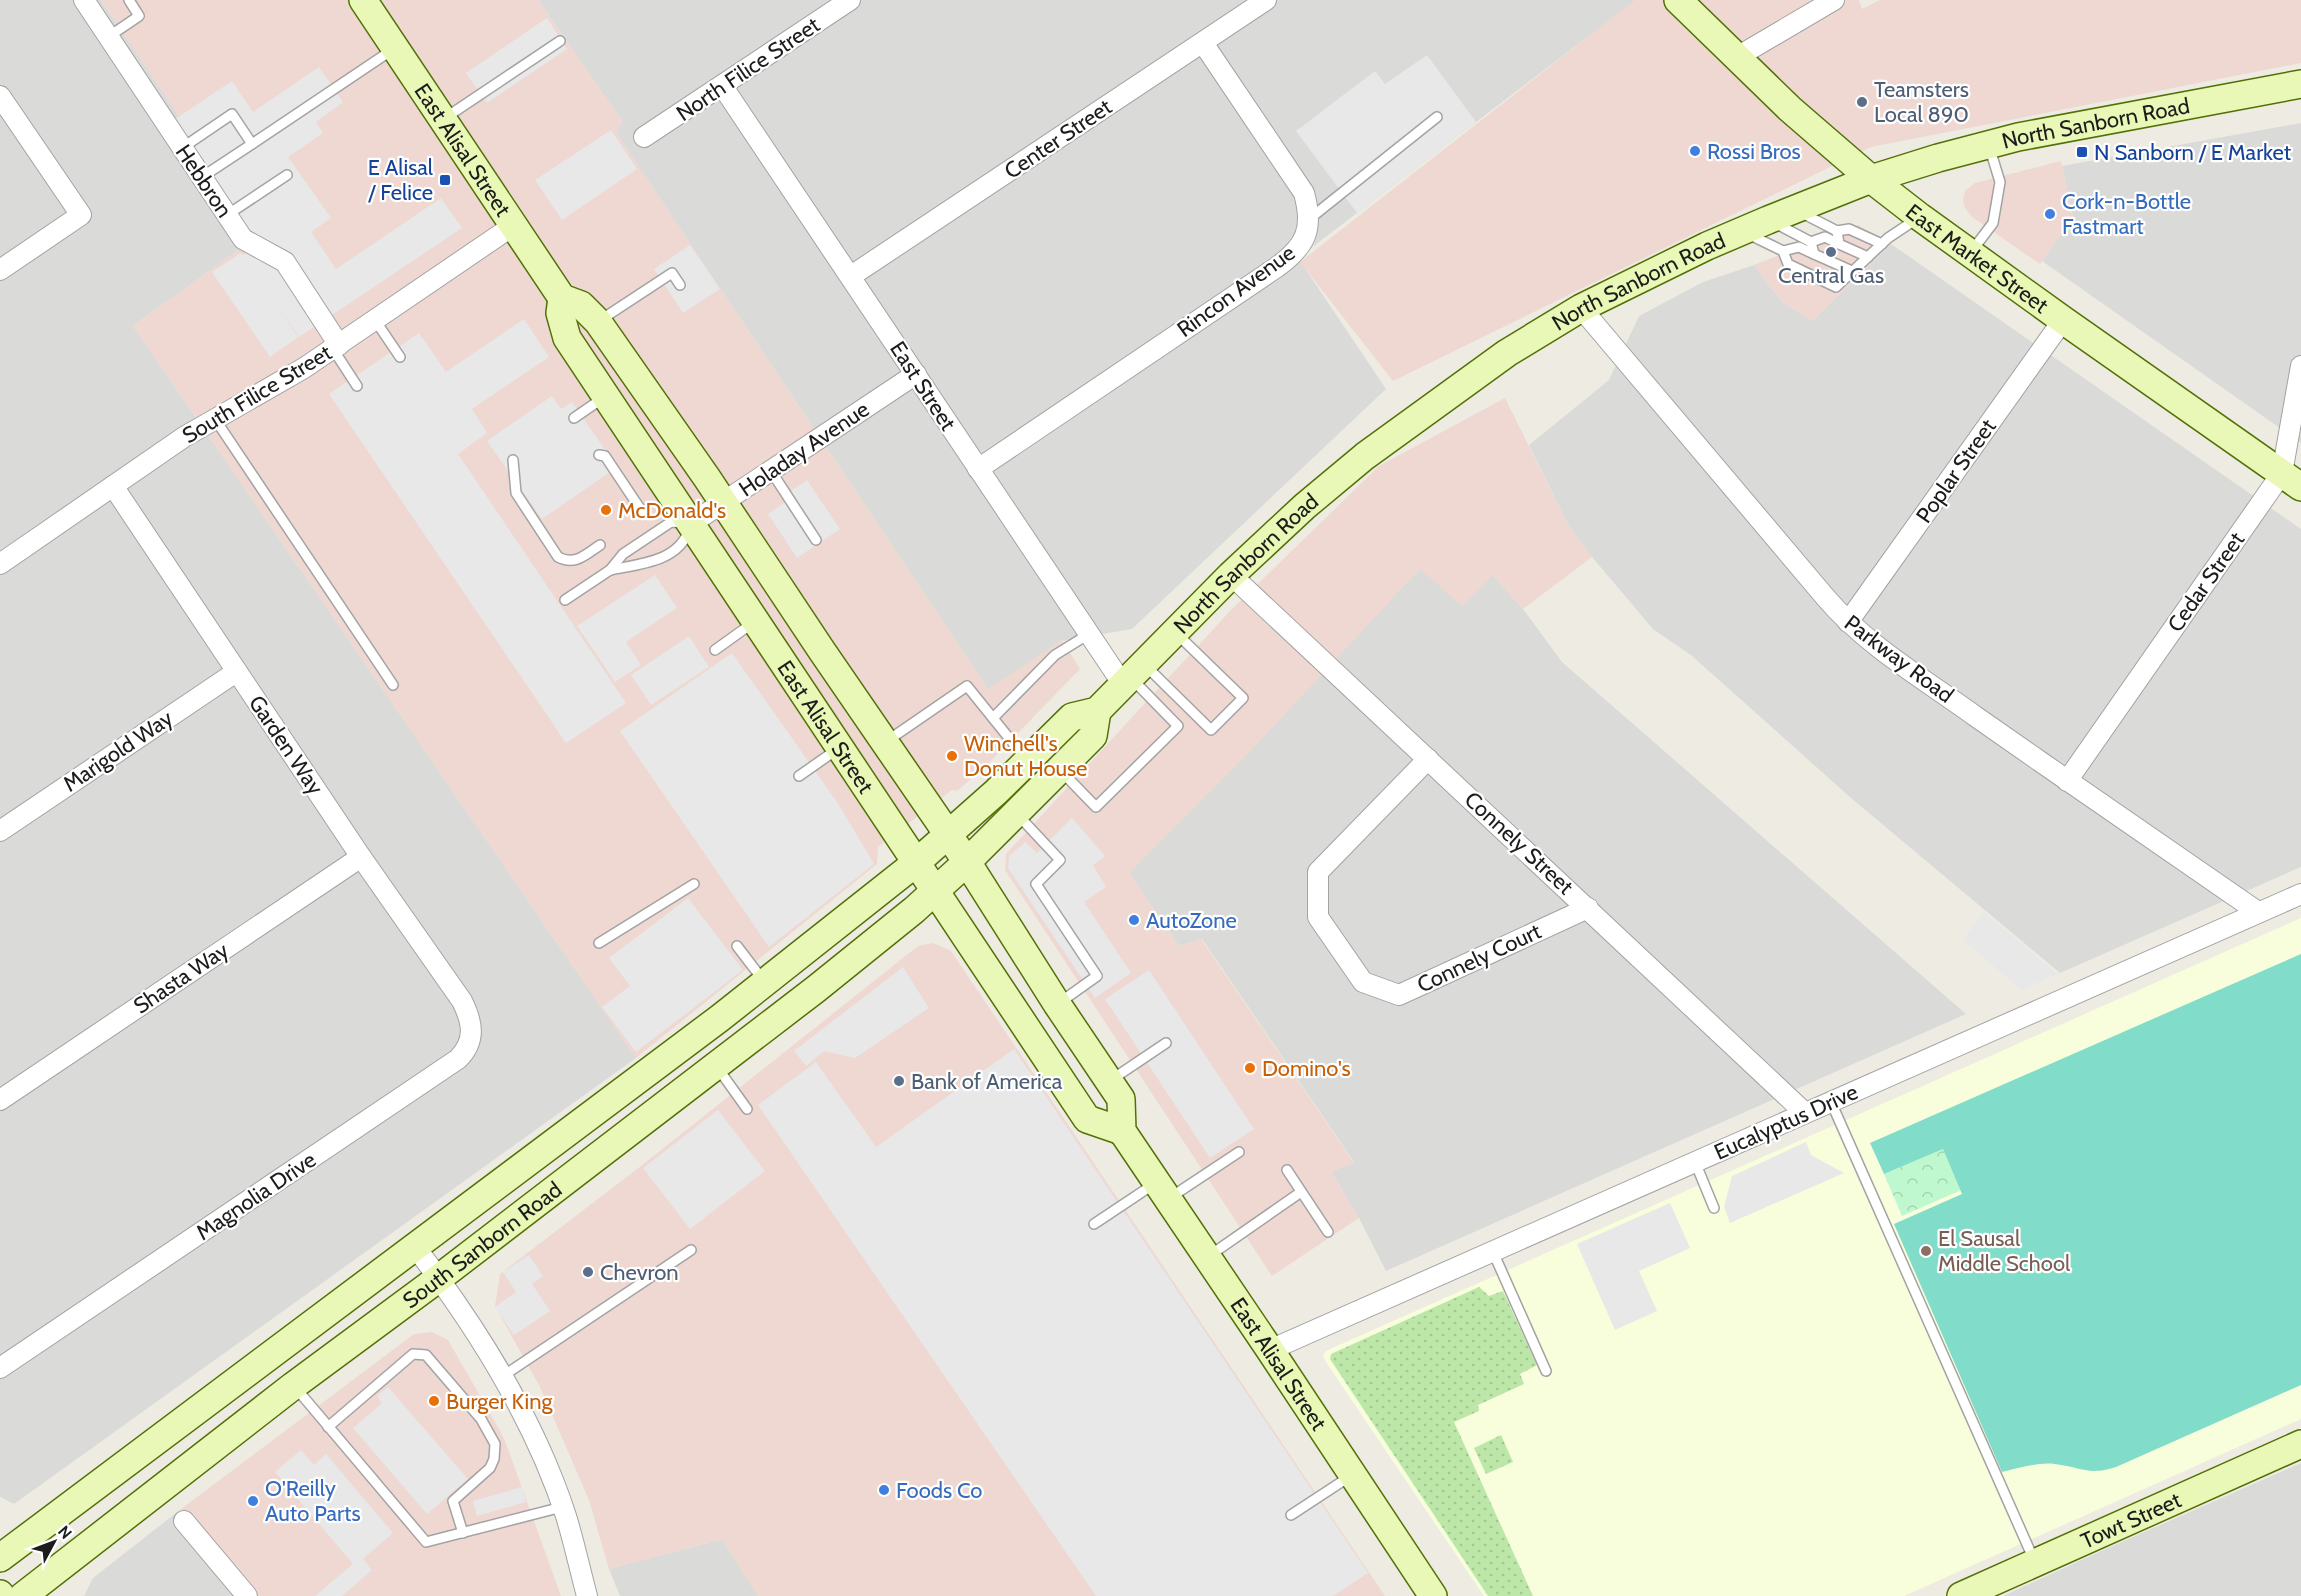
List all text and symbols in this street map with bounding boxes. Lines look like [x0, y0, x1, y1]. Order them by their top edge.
street label: North Filice Street [671, 11, 825, 127]
place label: Teamsters Local 890 [1874, 76, 1969, 128]
street label: East Alisal Street [409, 78, 517, 222]
street label: North Sanborn Road [1999, 92, 2192, 154]
street label: Center Street [999, 93, 1117, 185]
marker: Teamsters Local 890 [1855, 95, 1869, 109]
place label: Rossi Bros [1707, 138, 1801, 165]
street label: Hebbron [170, 139, 238, 223]
place label: N Sanborn / E Market [2094, 139, 2292, 166]
marker: Rossi Bros [1688, 144, 1702, 158]
marker: N Sanborn / E Market [2075, 145, 2089, 159]
place label: E Alisal / Felice [367, 154, 434, 206]
marker: E Alisal / Felice [438, 173, 452, 187]
place label: Cork-n-Bottle Fastmart [2062, 188, 2191, 240]
street label: East Market Street [1901, 198, 2054, 319]
marker: Cork-n-Bottle Fastmart [2043, 207, 2057, 221]
street label: North Sanborn Road [1547, 226, 1729, 336]
street label: Rincon Avenue [1172, 239, 1300, 343]
marker: Central Gas [1824, 245, 1838, 259]
place label: Central Gas [1778, 262, 1884, 289]
street label: East Street [884, 336, 962, 436]
street label: South Filice Street [178, 339, 337, 449]
street label: Holaday Avenue [734, 396, 874, 502]
street label: Poplar Street [1910, 413, 2002, 528]
street label: North Sanborn Road [1168, 487, 1324, 639]
place label: McDonald's [618, 497, 726, 524]
marker: McDonald's [599, 503, 613, 517]
street label: Cedar Street [2162, 526, 2251, 637]
street label: Parkway Road [1839, 609, 1959, 709]
street label: East Alisal Street [772, 655, 880, 799]
street label: Garden Way [243, 690, 329, 800]
street label: Marigold Way [58, 704, 178, 798]
place label: Winchell's Donut House [964, 730, 1087, 782]
marker: Winchell's Donut House [945, 749, 959, 763]
street label: Connely Street [1459, 786, 1579, 901]
place label: AutoZone [1146, 907, 1237, 934]
marker: AutoZone [1127, 913, 1141, 927]
street label: Connely Court [1413, 917, 1546, 998]
street label: Shasta Way [129, 936, 233, 1020]
place label: Domino's [1262, 1055, 1351, 1082]
marker: Domino's [1243, 1061, 1257, 1075]
place label: Bank of America [911, 1068, 1063, 1095]
marker: Bank of America [892, 1074, 906, 1088]
street label: Eucalyptus Drive [1710, 1078, 1862, 1166]
street label: Magnolia Drive [191, 1146, 321, 1246]
street label: South Sanborn Road [397, 1176, 567, 1314]
place label: El Sausal Middle School [1938, 1225, 2071, 1277]
marker: El Sausal Middle School [1919, 1244, 1933, 1258]
place label: Chevron [600, 1259, 679, 1286]
marker: Chevron [581, 1265, 595, 1279]
street label: East Alisal Street [1225, 1292, 1333, 1436]
place label: Burger King [446, 1388, 553, 1415]
marker: Burger King [427, 1394, 441, 1408]
place label: O'Reilly Auto Parts [265, 1475, 361, 1527]
place label: Foods Co [896, 1477, 982, 1504]
marker: Foods Co [877, 1483, 891, 1497]
street label: Towt Street [2076, 1486, 2186, 1554]
marker: O'Reilly Auto Parts [246, 1494, 260, 1508]
north arrow [24, 1512, 84, 1572]
text: N [54, 1522, 76, 1543]

